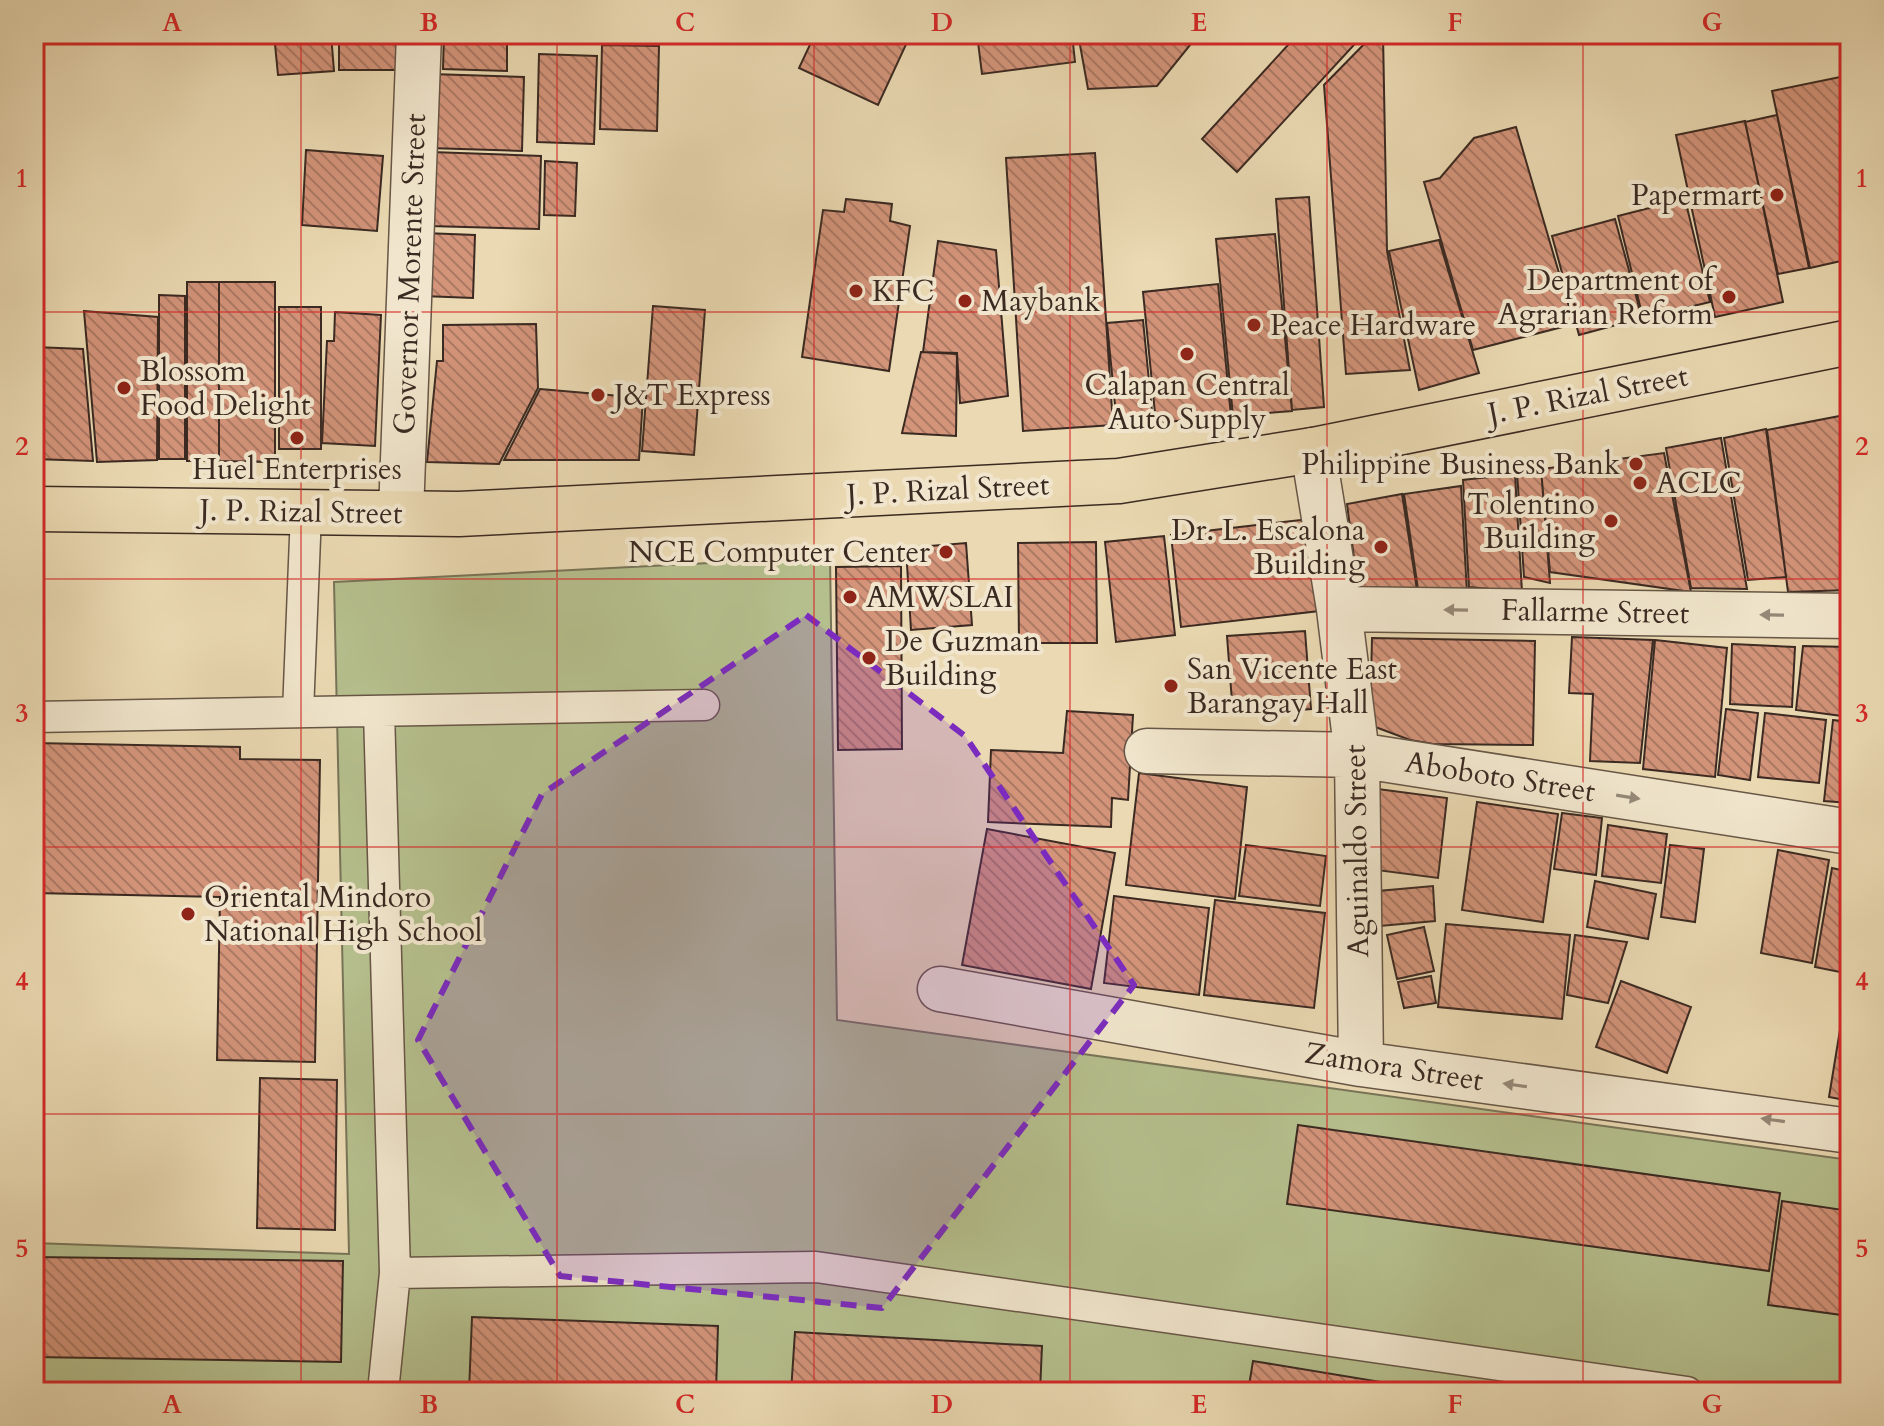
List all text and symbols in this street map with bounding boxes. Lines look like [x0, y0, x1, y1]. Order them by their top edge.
text: A [162, 5, 182, 40]
text: B [420, 5, 438, 40]
text: C [675, 5, 695, 40]
text: D [931, 5, 953, 40]
text: E [1191, 5, 1207, 40]
text: F [1447, 5, 1463, 40]
text: G [1701, 5, 1723, 40]
street label: Governor Morente Street [384, 112, 436, 435]
text: 1 [15, 161, 29, 196]
text: 1 [1855, 161, 1869, 196]
place label: Papermart [1631, 175, 1762, 216]
marker: Papermart [1768, 186, 1786, 204]
place label: Department of Agrarian Reform [1497, 260, 1718, 335]
place label: KFC [872, 271, 934, 312]
place label: Maybank [981, 281, 1100, 322]
marker: KFC [847, 282, 865, 300]
marker: Department of Agrarian Reform [1720, 288, 1738, 306]
marker: Maybank [956, 292, 974, 310]
place label: Peace Hardware [1270, 305, 1476, 346]
marker: Peace Hardware [1245, 316, 1263, 334]
marker: Calapan Central Auto Supply [1178, 345, 1196, 363]
place label: Blossom Food Delight [140, 351, 311, 426]
street label: J. P. Rizal Street [1481, 355, 1692, 435]
place label: Calapan Central Auto Supply [1084, 365, 1290, 440]
place label: J&T Express [610, 375, 771, 416]
marker: Blossom Food Delight [115, 379, 133, 397]
marker: J&T Express [589, 386, 607, 404]
text: 2 [15, 429, 29, 464]
marker: Huel Enterprises [288, 429, 306, 447]
text: 2 [1855, 429, 1869, 464]
place label: Philippine Business Bank [1302, 444, 1620, 485]
place label: Huel Enterprises [192, 449, 402, 490]
marker: Philippine Business Bank [1627, 455, 1645, 473]
place label: ACLC [1656, 463, 1741, 504]
street label: J. P. Rizal Street [842, 464, 1051, 516]
marker: ACLC [1631, 474, 1649, 492]
place label: Tolentino Building [1467, 484, 1595, 559]
street label: J. P. Rizal Street [195, 490, 403, 534]
place label: Dr. L. Escalona Building [1171, 510, 1365, 585]
marker: Tolentino Building [1602, 512, 1620, 530]
place label: NCE Computer Center [628, 532, 930, 573]
marker: Dr. L. Escalona Building [1372, 538, 1390, 556]
marker: NCE Computer Center [937, 543, 955, 561]
place label: AMWSLAI [866, 577, 1014, 618]
marker: AMWSLAI [841, 588, 859, 606]
street label: Fallarme Street [1500, 590, 1690, 634]
one-way arrow [1443, 604, 1468, 617]
one-way arrow [1759, 609, 1784, 621]
place label: De Guzman Building [885, 621, 1040, 696]
marker: De Guzman Building [860, 649, 878, 667]
place label: San Vicente East Barangay Hall [1187, 649, 1398, 724]
marker: San Vicente East Barangay Hall [1162, 677, 1180, 695]
text: 3 [15, 696, 29, 731]
text: 3 [1855, 696, 1869, 731]
street label: Aboboto Street [1402, 742, 1598, 812]
street label: Aguinaldo Street [1335, 744, 1379, 958]
one-way arrow [1615, 792, 1640, 804]
place label: Oriental Mindoro National High School [204, 877, 483, 952]
marker: Oriental Mindoro National High School [179, 905, 197, 923]
text: 4 [15, 964, 29, 999]
text: 4 [1855, 964, 1869, 999]
street label: Zamora Street [1302, 1033, 1487, 1101]
one-way arrow [1502, 1078, 1527, 1091]
one-way arrow [1760, 1113, 1785, 1126]
text: 5 [15, 1231, 29, 1266]
text: 5 [1855, 1231, 1869, 1266]
text: A [162, 1387, 182, 1422]
text: B [420, 1387, 438, 1422]
text: C [675, 1387, 695, 1422]
text: D [931, 1387, 953, 1422]
text: E [1191, 1387, 1207, 1422]
text: F [1447, 1387, 1463, 1422]
text: G [1701, 1387, 1723, 1422]

